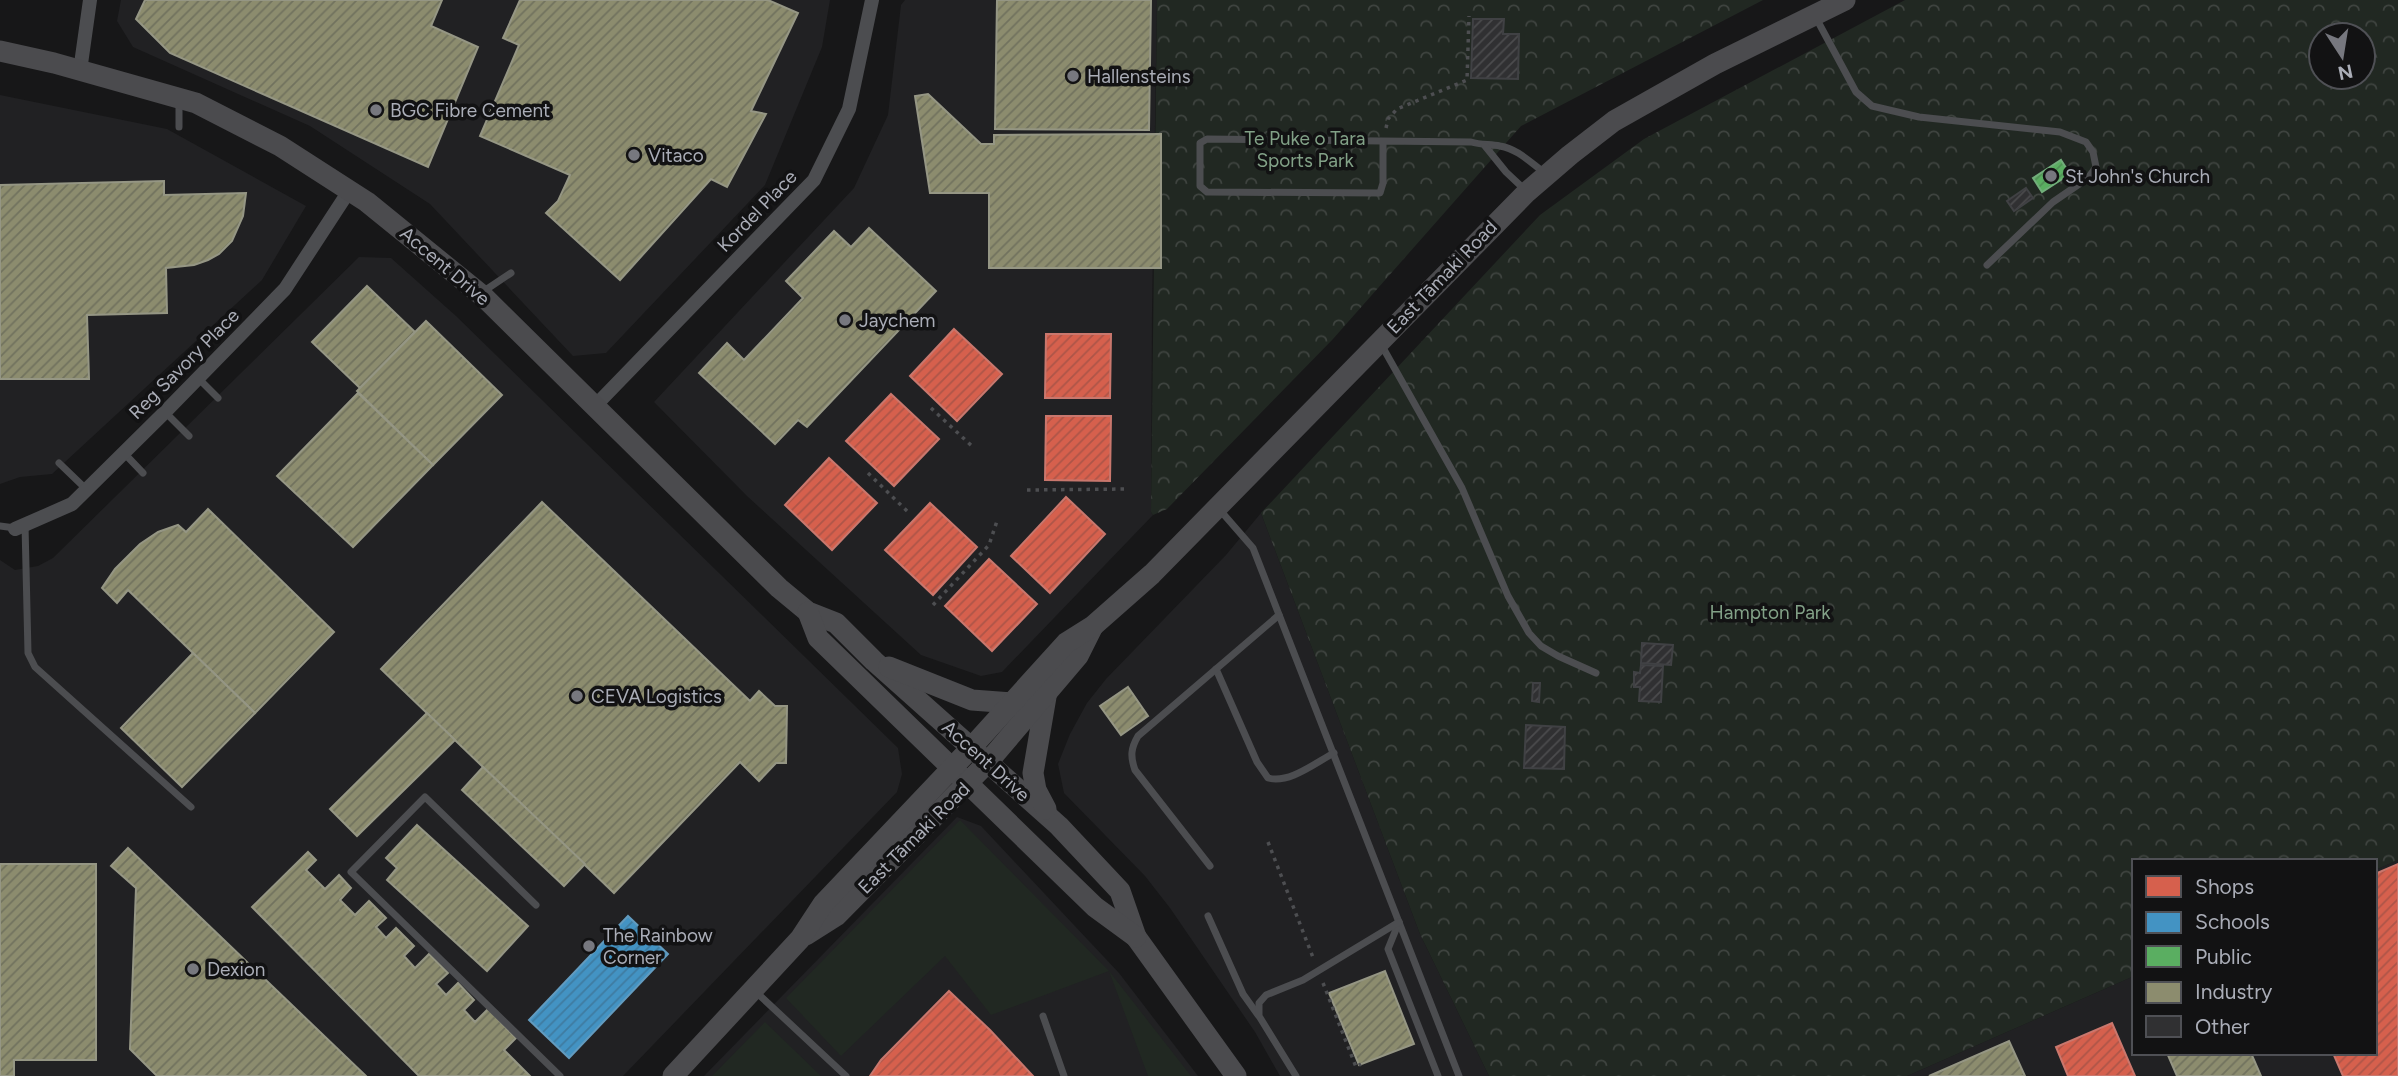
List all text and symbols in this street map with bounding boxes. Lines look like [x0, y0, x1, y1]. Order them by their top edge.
north arrow [2307, 21, 2377, 91]
text: N [2336, 59, 2355, 85]
place label: Hallensteins [1087, 65, 1191, 88]
marker: Hallensteins [1065, 68, 1081, 84]
place label: BGC Fibre Cement [390, 99, 550, 122]
marker: BGC Fibre Cement [368, 102, 384, 118]
park label: Te Puke o Tara Sports Park [1245, 127, 1365, 172]
place label: Vitaco [648, 144, 704, 167]
marker: Vitaco [626, 147, 642, 163]
street label: Kordel Place [712, 165, 802, 257]
place label: St John's Church [2065, 165, 2210, 188]
marker: St John's Church [2043, 168, 2059, 184]
street label: East Tāmaki Road [1382, 216, 1502, 338]
street label: Accent Drive [395, 222, 495, 310]
street label: Reg Savory Place [124, 304, 244, 424]
place label: Jaychem [859, 309, 936, 332]
marker: Jaychem [837, 312, 853, 328]
park label: Hampton Park [1710, 601, 1831, 624]
place label: CEVA Logistics [591, 685, 722, 708]
marker: CEVA Logistics [569, 688, 585, 704]
street label: Accent Drive [937, 716, 1035, 806]
street label: East Tāmaki Road [853, 777, 975, 899]
legend [2132, 859, 2377, 1055]
text: Shops [2195, 874, 2254, 899]
text: Schools [2195, 909, 2270, 934]
place label: The Rainbow Corner [603, 924, 713, 969]
marker: The Rainbow Corner [581, 938, 597, 954]
text: Public [2195, 944, 2252, 969]
place label: Dexion [207, 958, 265, 981]
marker: Dexion [185, 961, 201, 977]
text: Industry [2195, 979, 2272, 1004]
text: Other [2195, 1014, 2250, 1039]

